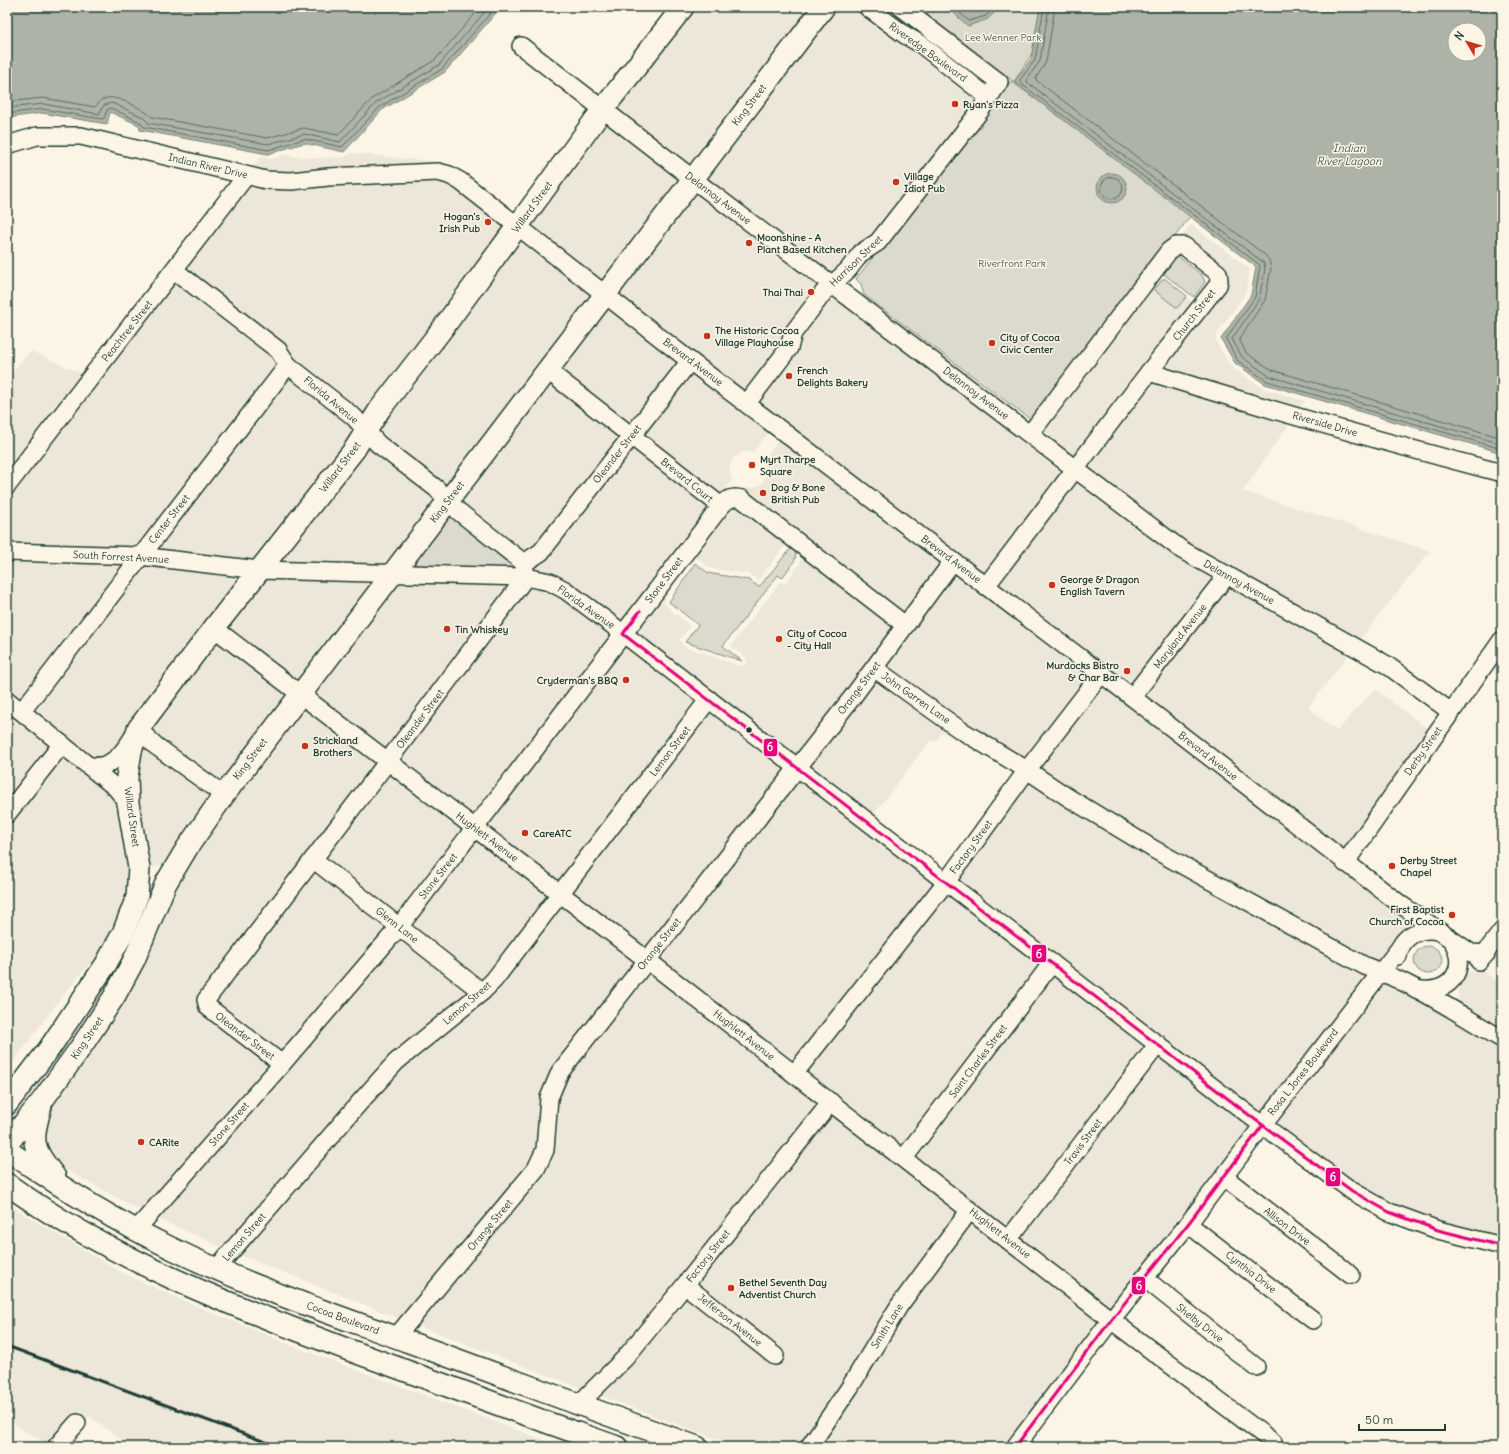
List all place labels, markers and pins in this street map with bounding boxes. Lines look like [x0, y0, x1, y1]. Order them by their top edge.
place label: Ryan's Pizza [963, 98, 1019, 111]
marker: Ryan's Pizza [950, 99, 960, 109]
place label: Village Idiot Pub [904, 170, 945, 195]
marker: Village Idiot Pub [891, 177, 901, 187]
place label: Hogan's Irish Pub [439, 210, 480, 235]
marker: Hogan's Irish Pub [483, 217, 493, 227]
place label: Moonshine - A Plant Based Kitchen [757, 231, 847, 256]
marker: Moonshine - A Plant Based Kitchen [744, 238, 754, 248]
place label: Thai Thai [763, 286, 803, 299]
marker: Thai Thai [806, 287, 816, 297]
place label: The Historic Cocoa Village Playhouse [715, 324, 799, 349]
marker: The Historic Cocoa Village Playhouse [702, 331, 712, 341]
place label: City of Cocoa Civic Center [1000, 331, 1060, 356]
marker: City of Cocoa Civic Center [987, 338, 997, 348]
place label: French Delights Bakery [797, 364, 868, 389]
marker: French Delights Bakery [784, 371, 794, 381]
place label: Myrt Tharpe Square [760, 453, 816, 478]
marker: Myrt Tharpe Square [747, 460, 757, 470]
place label: Dog & Bone British Pub [771, 481, 826, 506]
marker: Dog & Bone British Pub [758, 488, 768, 498]
place label: George & Dragon English Tavern [1060, 573, 1140, 598]
marker: George & Dragon English Tavern [1047, 580, 1057, 590]
place label: Tin Whiskey [455, 623, 509, 636]
marker: Tin Whiskey [442, 624, 452, 634]
place label: City of Cocoa - City Hall [787, 627, 847, 652]
marker: City of Cocoa - City Hall [774, 634, 784, 644]
place label: Murdocks Bistro & Char Bar [1046, 659, 1120, 684]
marker: Murdocks Bistro & Char Bar [1122, 666, 1132, 676]
place label: Cryderman's BBQ [537, 674, 618, 687]
marker: Cryderman's BBQ [621, 675, 631, 685]
unlabelled marker [744, 725, 754, 735]
place label: Strickland Brothers [313, 734, 358, 759]
marker: Strickland Brothers [300, 741, 310, 751]
place label: CareATC [533, 827, 572, 840]
marker: CareATC [520, 828, 530, 838]
place label: Derby Street Chapel [1400, 854, 1457, 879]
marker: Derby Street Chapel [1387, 861, 1397, 871]
place label: First Baptist Church of Cocoa [1369, 903, 1445, 928]
marker: First Baptist Church of Cocoa [1447, 910, 1457, 920]
place label: CARite [149, 1136, 180, 1149]
marker: CARite [136, 1137, 146, 1147]
place label: Bethel Seventh Day Adventist Church [739, 1276, 827, 1301]
marker: Bethel Seventh Day Adventist Church [726, 1283, 736, 1293]

